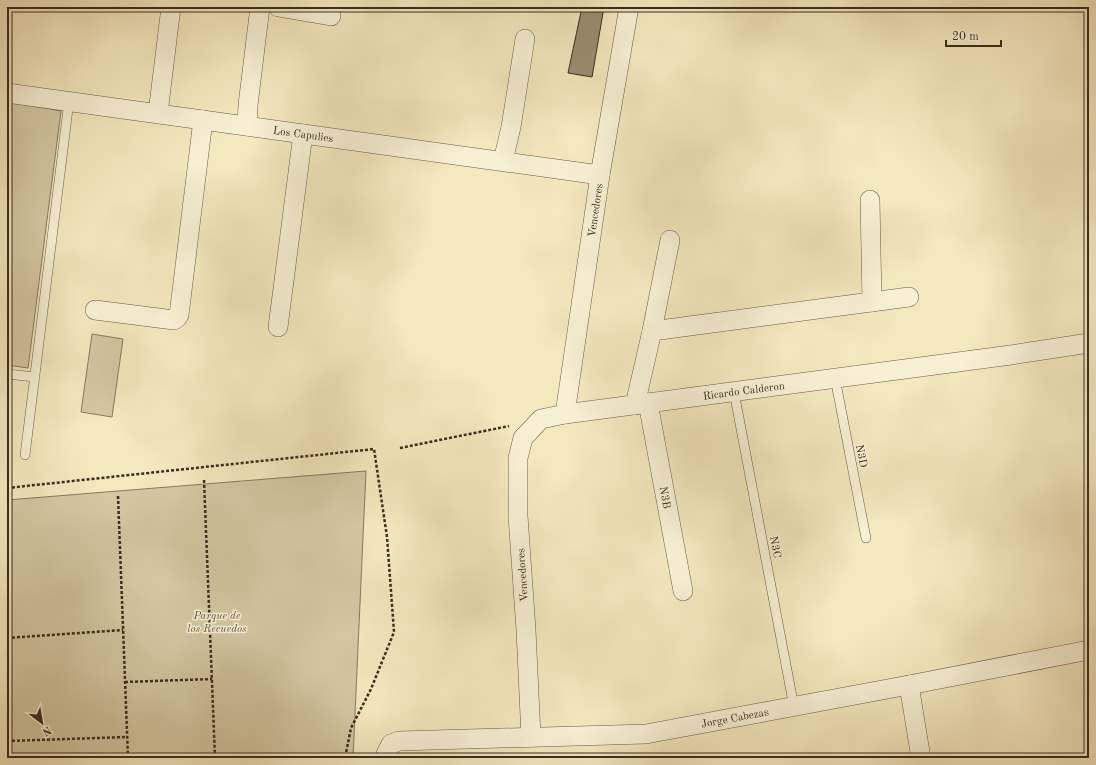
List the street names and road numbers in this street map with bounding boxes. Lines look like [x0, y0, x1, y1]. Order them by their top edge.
street label: Los Capulies [272, 126, 334, 145]
street label: Vencedores [587, 183, 606, 238]
street label: Ricardo Calderon [702, 381, 786, 403]
street label: N3D [853, 444, 868, 469]
street label: N3B [657, 486, 672, 510]
street label: N3C [767, 535, 782, 559]
street label: Vencedores [516, 547, 531, 602]
street label: Jorge Cabezas [700, 707, 770, 731]

